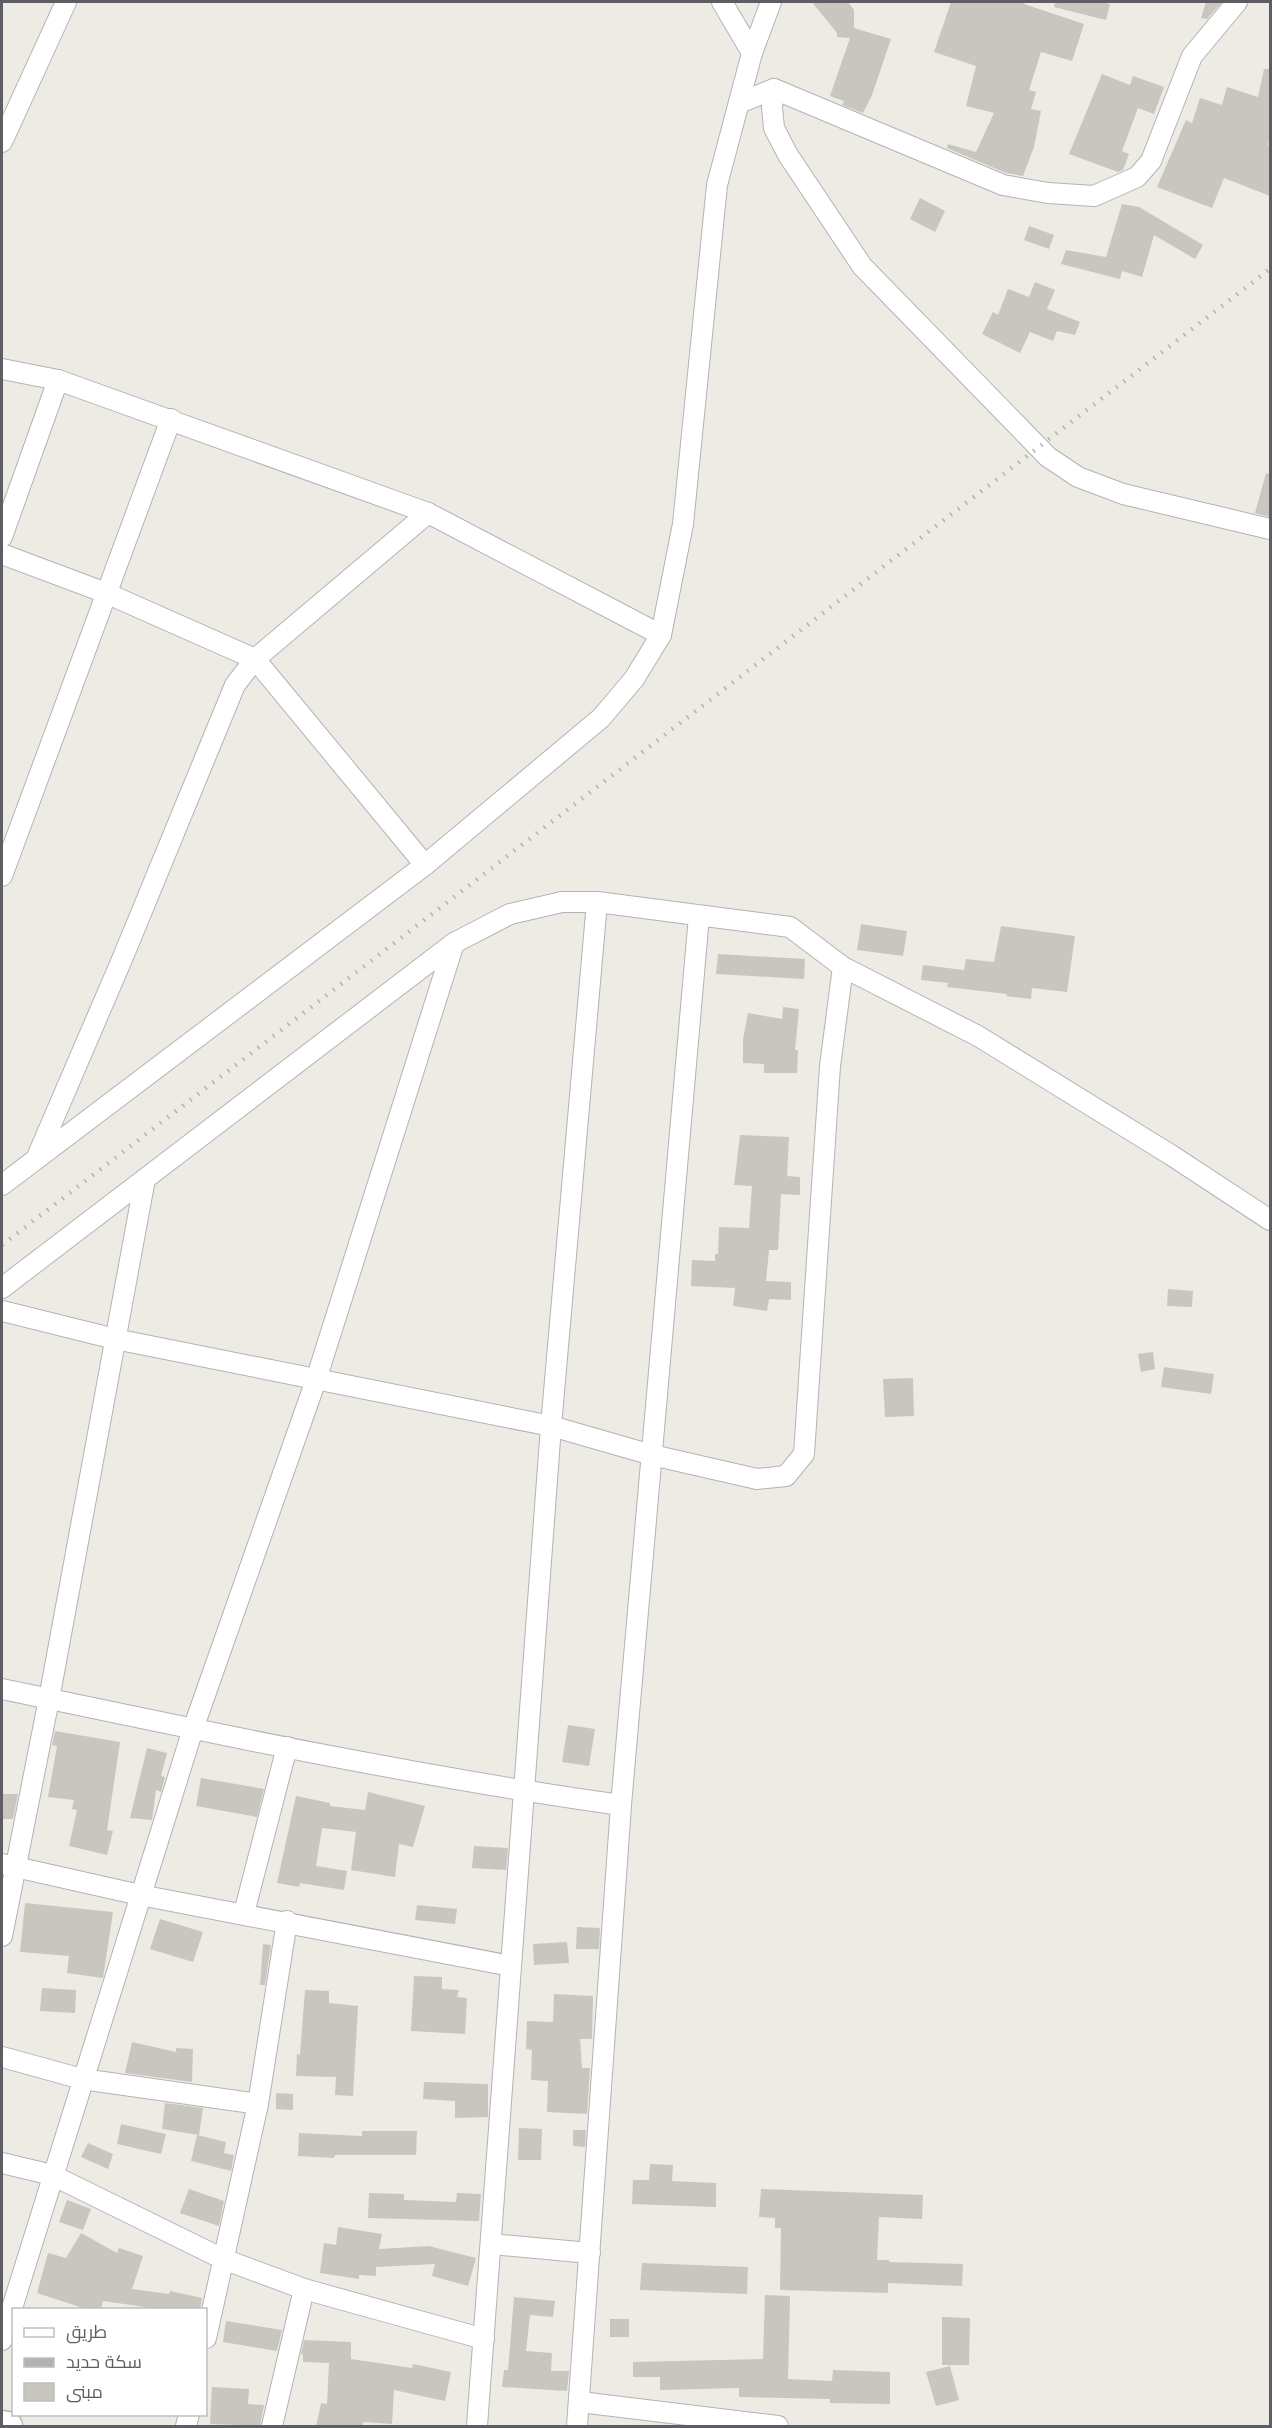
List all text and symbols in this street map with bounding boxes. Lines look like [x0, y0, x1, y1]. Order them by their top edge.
legend [12, 2308, 207, 2416]
text: طريق [66, 2320, 107, 2344]
text: سكة حديد [66, 2350, 142, 2373]
text: مبنى [66, 2380, 103, 2403]

